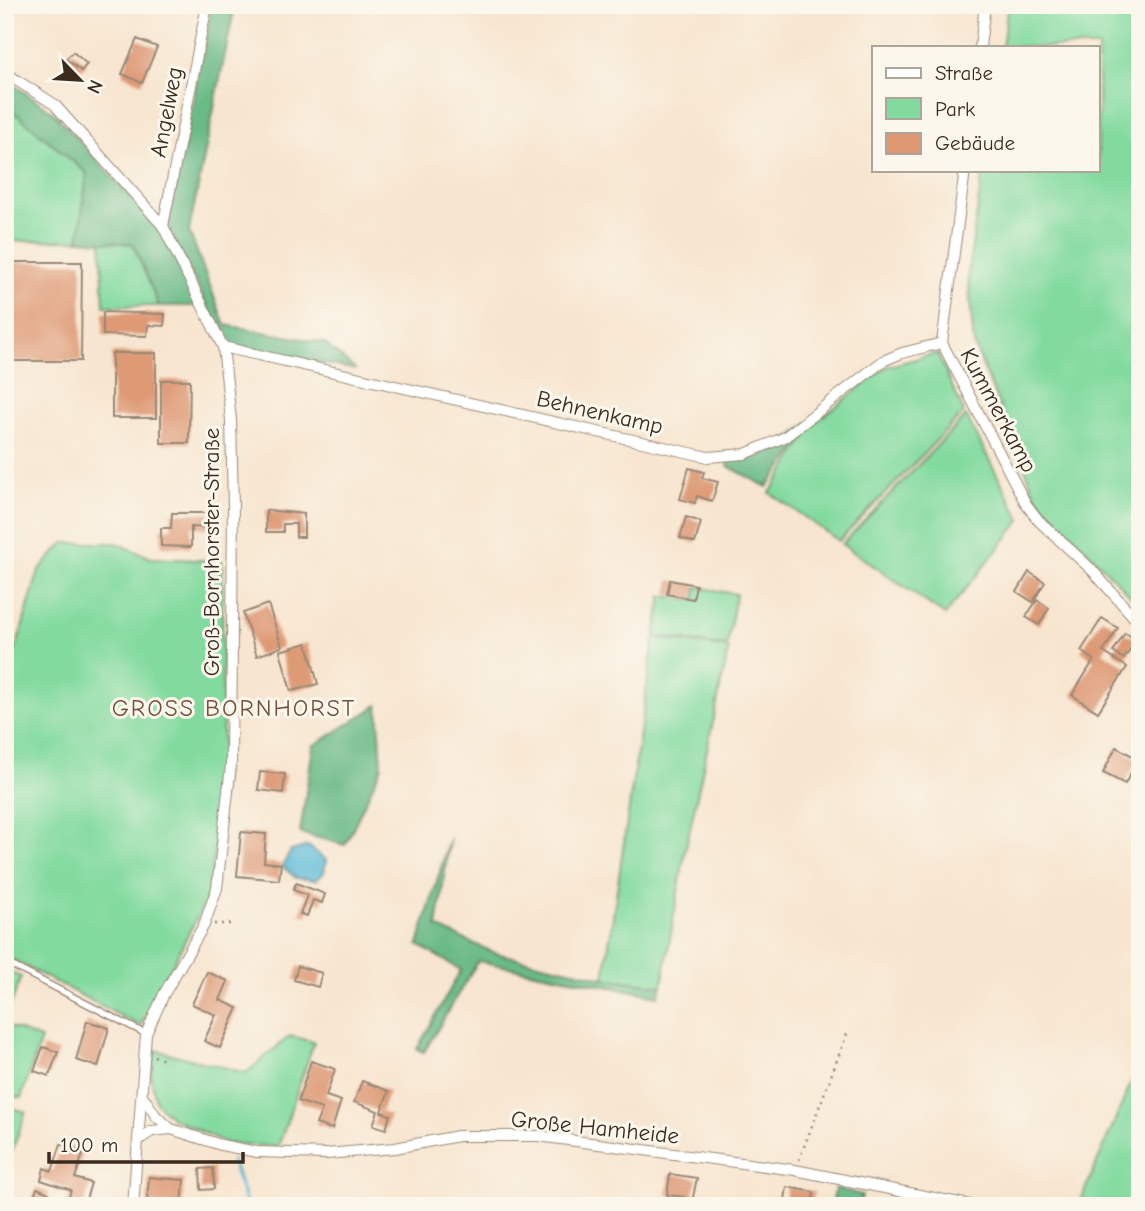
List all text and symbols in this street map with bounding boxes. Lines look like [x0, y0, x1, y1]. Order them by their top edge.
north arrow [46, 46, 116, 116]
legend [872, 46, 1100, 172]
text: Straße [935, 61, 993, 85]
street label: Angelweg [144, 64, 189, 160]
text: N [82, 76, 107, 97]
text: Park [935, 97, 975, 121]
text: Gebäude [935, 131, 1015, 155]
street label: Kummerkamp [954, 343, 1043, 477]
street label: Behnenkamp [534, 385, 666, 440]
street label: Groß-Bornhorster-Straße [198, 428, 225, 676]
district label: GROSS BORNHORST [112, 694, 356, 722]
street label: Große Hamheide [510, 1105, 680, 1150]
scale bar [49, 1120, 243, 1164]
text: 100 m [60, 1133, 118, 1157]

